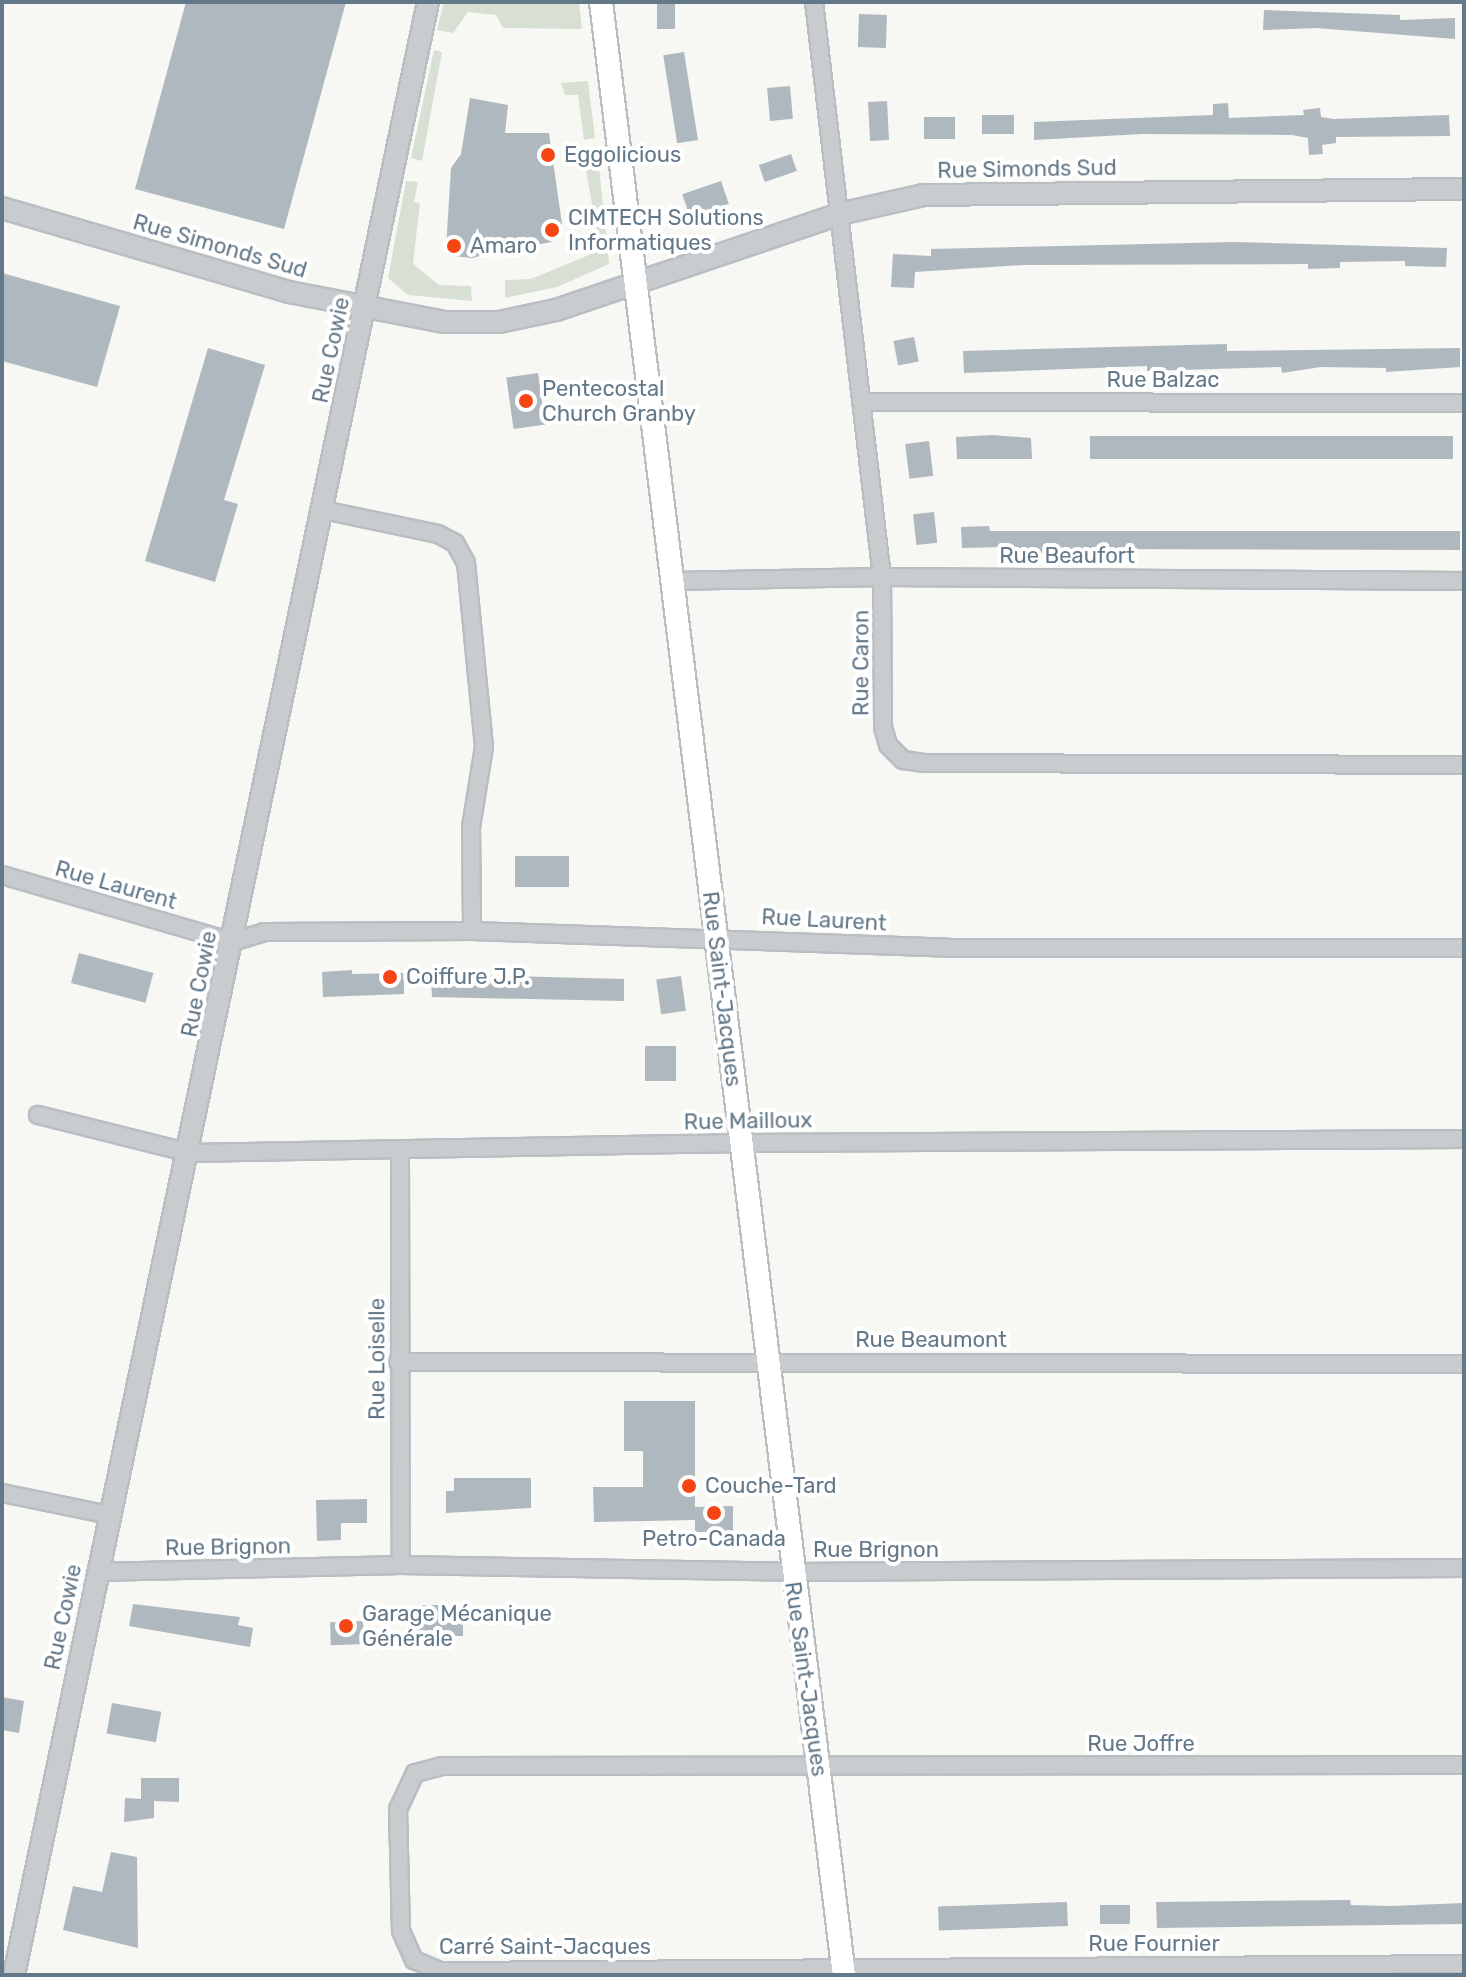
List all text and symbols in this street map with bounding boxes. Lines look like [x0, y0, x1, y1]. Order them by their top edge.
place label: Eggolicious [564, 142, 681, 168]
marker: Eggolicious [539, 146, 557, 164]
street label: Rue Simonds Sud [937, 154, 1117, 184]
place label: CIMTECH Solutions Informatiques [568, 204, 764, 256]
street label: Rue Simonds Sud [130, 209, 310, 283]
marker: CIMTECH Solutions Informatiques [543, 221, 561, 239]
place label: Amaro [470, 233, 537, 259]
marker: Amaro [445, 237, 463, 255]
street label: Rue Cowie [307, 295, 355, 405]
street label: Rue Balzac [1106, 367, 1220, 393]
place label: Pentecostal Church Granby [542, 375, 696, 426]
marker: Pentecostal Church Granby [517, 392, 535, 410]
street label: Rue Beaufort [999, 543, 1135, 569]
street label: Rue Caron [848, 610, 874, 716]
street label: Rue Laurent [52, 855, 180, 915]
street label: Rue Saint-Jacques [697, 890, 747, 1088]
street label: Rue Laurent [761, 904, 887, 936]
street label: Rue Cowie [176, 929, 222, 1039]
place label: Coiffure J.P. [406, 964, 530, 990]
marker: Coiffure J.P. [381, 968, 399, 986]
street label: Rue Mailloux [683, 1107, 813, 1135]
street label: Rue Loiselle [364, 1298, 390, 1420]
street label: Rue Beaumont [855, 1327, 1007, 1353]
place label: Couche-Tard [705, 1473, 837, 1499]
marker: Couche-Tard [680, 1477, 698, 1495]
marker: Petro-Canada [705, 1504, 723, 1522]
place label: Petro-Canada [642, 1526, 786, 1552]
street label: Rue Brignon [165, 1533, 291, 1561]
street label: Rue Brignon [813, 1537, 939, 1563]
street label: Rue Cowie [39, 1562, 87, 1672]
street label: Rue Saint-Jacques [779, 1580, 833, 1778]
place label: Garage Mécanique Générale [362, 1600, 552, 1652]
marker: Garage Mécanique Générale [337, 1617, 355, 1635]
street label: Rue Joffre [1087, 1731, 1195, 1757]
street label: Rue Fournier [1088, 1931, 1220, 1957]
street label: Carré Saint-Jacques [439, 1934, 651, 1960]

